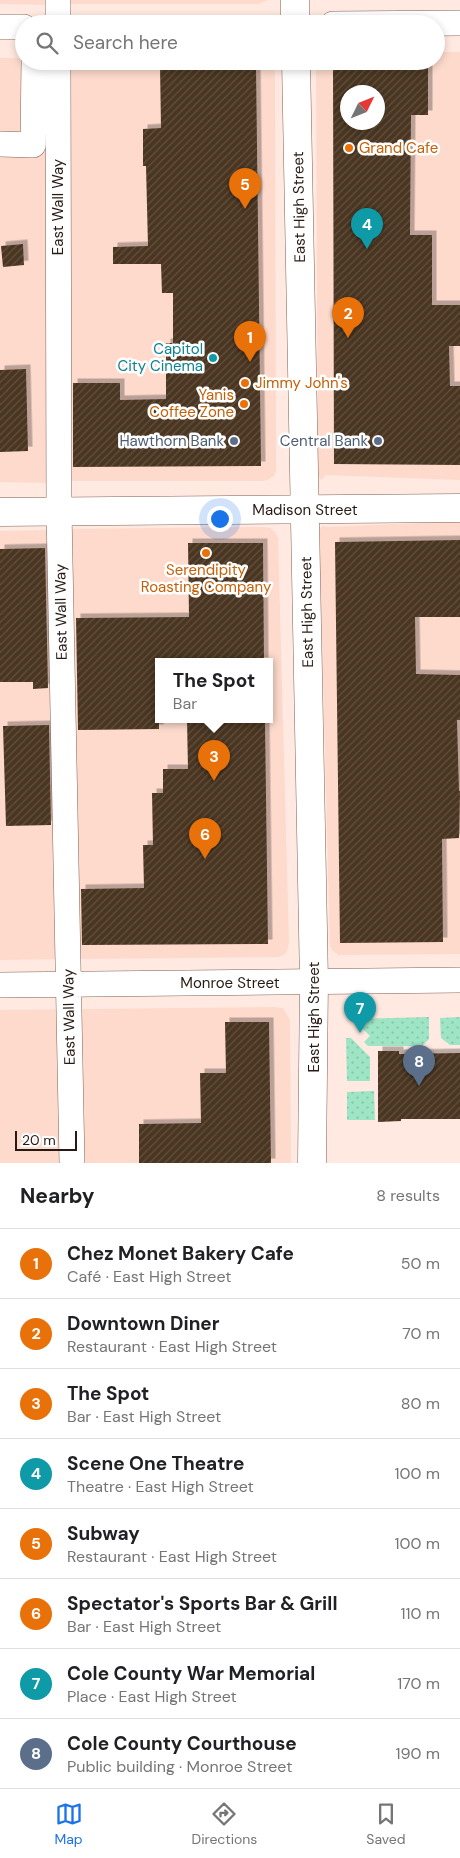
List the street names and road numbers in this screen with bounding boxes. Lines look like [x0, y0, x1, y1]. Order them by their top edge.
street label: East High Street [288, 151, 310, 263]
street label: East Wall Way [48, 158, 68, 255]
street label: Madison Street [252, 500, 358, 520]
street label: East High Street [296, 556, 318, 668]
street label: East Wall Way [50, 563, 72, 660]
street label: East High Street [304, 961, 324, 1073]
street label: East Wall Way [58, 968, 80, 1065]
street label: Monroe Street [180, 973, 280, 993]

